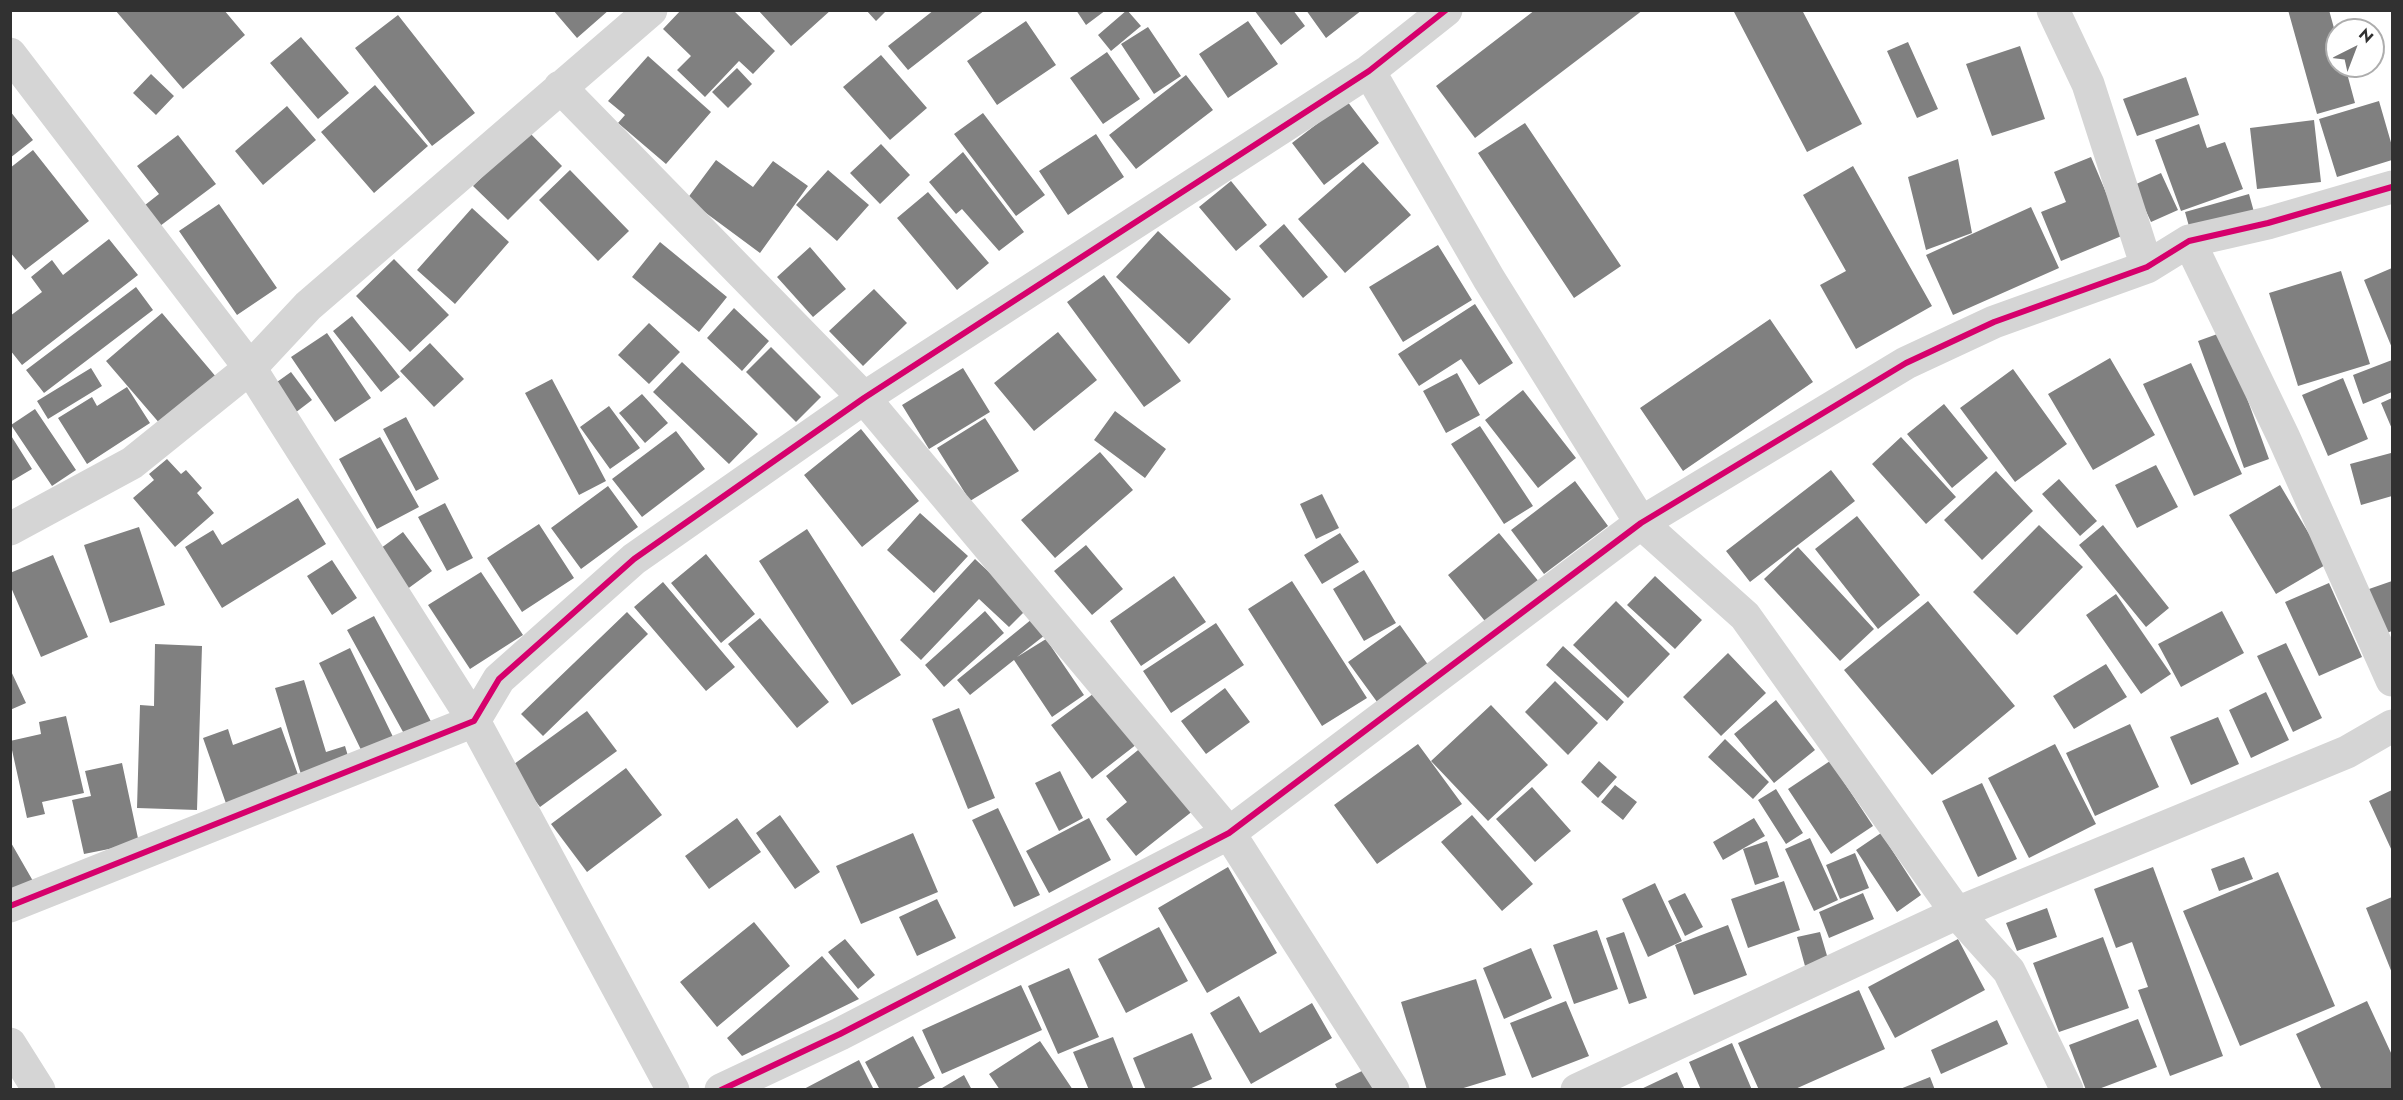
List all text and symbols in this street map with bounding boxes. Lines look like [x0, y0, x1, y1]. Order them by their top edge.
north arrow [2325, 18, 2385, 78]
text: N [2354, 23, 2378, 49]

